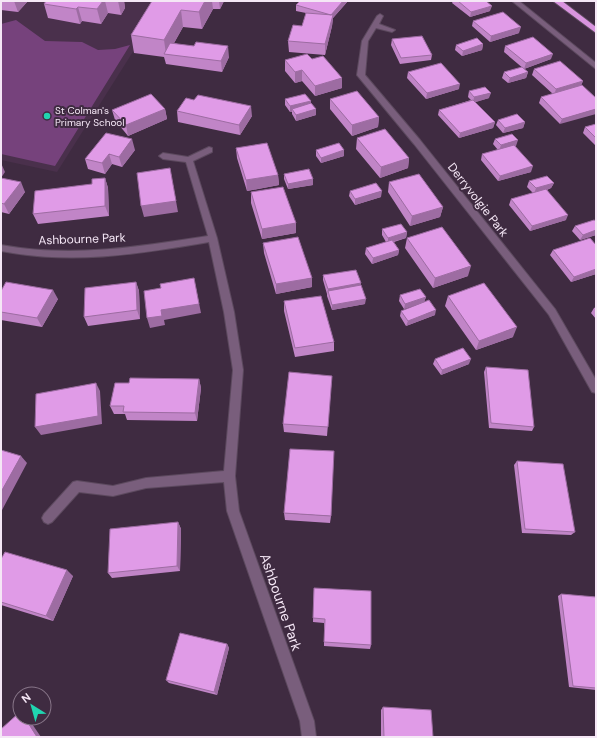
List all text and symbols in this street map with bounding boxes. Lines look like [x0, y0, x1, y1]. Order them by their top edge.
place label: St Colman's Primary School [55, 104, 125, 129]
marker: St Colman's Primary School [42, 111, 52, 121]
street label: Derryvolgie Park [444, 160, 512, 240]
street label: Ashbourne Park [38, 229, 126, 249]
street label: Ashbourne Park [256, 551, 306, 653]
north arrow [12, 686, 52, 726]
text: N [19, 690, 33, 706]

